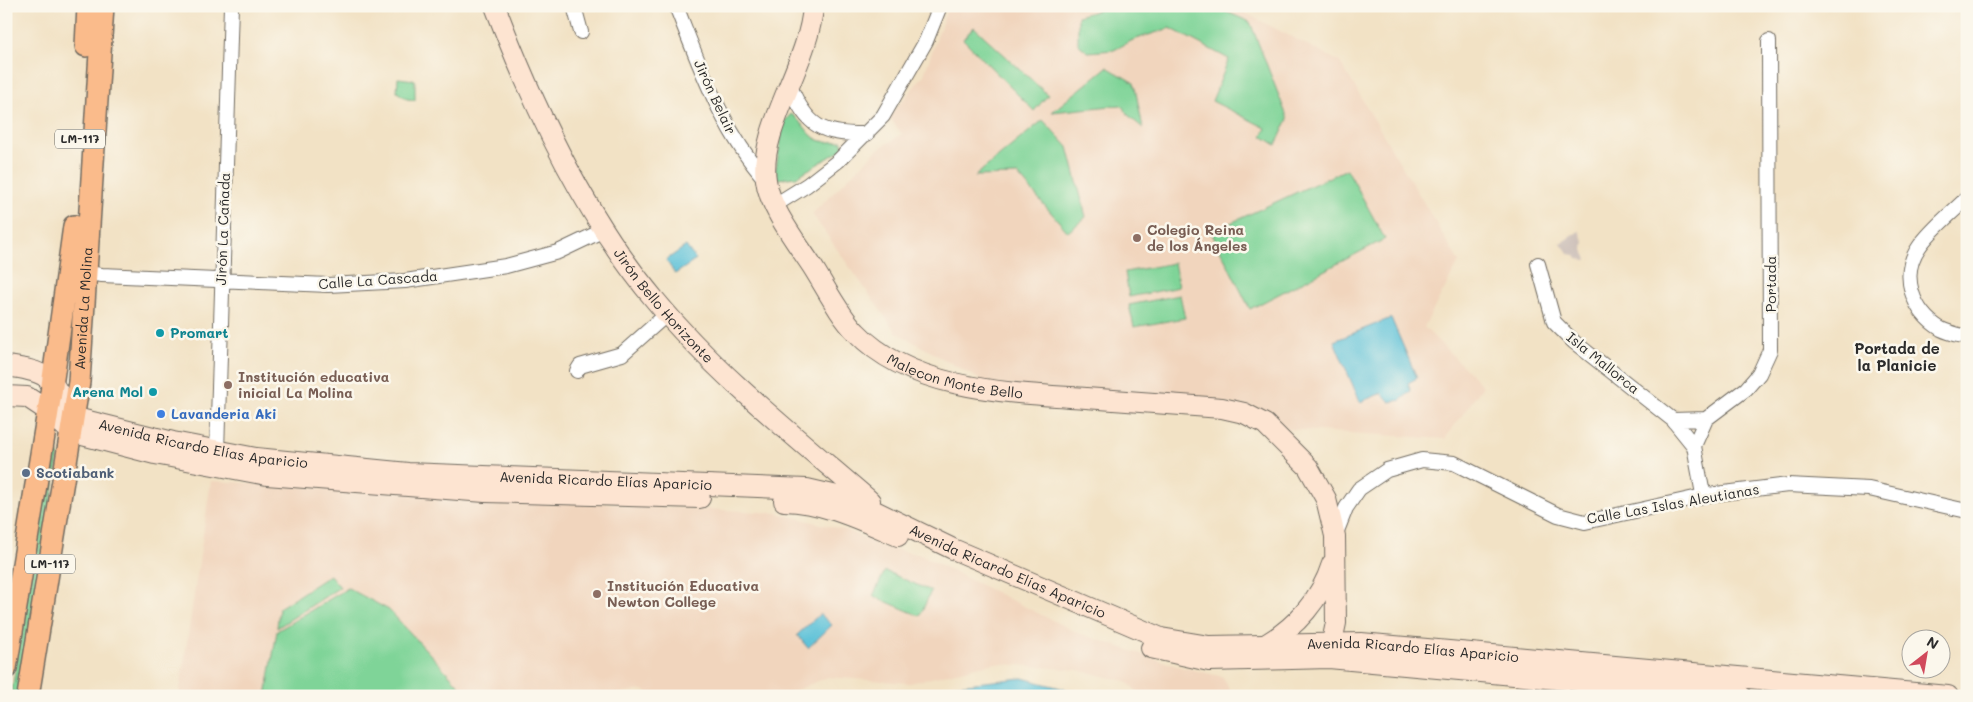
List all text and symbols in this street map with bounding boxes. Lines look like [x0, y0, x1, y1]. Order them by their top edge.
street label: Jirón Belair [690, 56, 741, 137]
road number: LM-117 [55, 130, 105, 148]
street label: Jirón La Cañada [211, 172, 234, 286]
place label: Colegio Reina de los Ángeles [1147, 220, 1247, 255]
marker: Colegio Reina de los Ángeles [1131, 232, 1143, 244]
street label: Jirón Bello Horizonte [610, 244, 718, 367]
street label: Avenida La Molina [70, 246, 97, 370]
street label: Portada [1761, 256, 1780, 312]
street label: Calle La Cascada [318, 266, 438, 293]
place label: Promart [170, 323, 229, 342]
marker: Promart [154, 327, 166, 339]
street label: Isla Mallorca [1563, 327, 1644, 398]
district label: Portada de la Planicie [1854, 338, 1940, 375]
street label: Malecon Monte Bello [884, 349, 1024, 403]
place label: Institución educativa inicial La Molina [238, 367, 390, 402]
marker: Institución educativa inicial La Molina [222, 379, 234, 391]
place label: Arena Mol [72, 382, 143, 401]
marker: Arena Mol [147, 386, 159, 398]
place label: Lavanderia Aki [171, 404, 277, 423]
marker: Lavanderia Aki [155, 408, 167, 420]
street label: Avenida Ricardo Elías Aparicio [97, 414, 309, 472]
place label: Scotiabank [36, 463, 114, 482]
marker: Scotiabank [20, 467, 32, 479]
street label: Avenida Ricardo Elías Aparicio [499, 467, 712, 494]
street label: Calle Las Islas Aleutianas [1585, 479, 1761, 528]
street label: Avenida Ricardo Elías Aparicio [906, 519, 1109, 622]
road number: LM-117 [25, 554, 75, 574]
place label: Institución Educativa Newton College [607, 576, 759, 611]
marker: Institución Educativa Newton College [591, 588, 603, 600]
north arrow [1900, 630, 1950, 680]
text: N [1923, 632, 1942, 653]
street label: Avenida Ricardo Elías Aparicio [1306, 633, 1520, 666]

